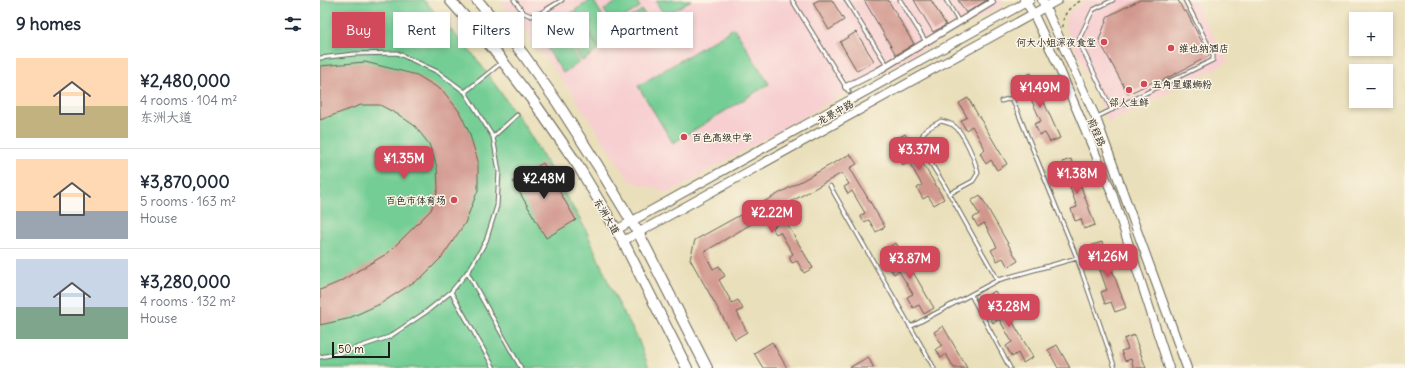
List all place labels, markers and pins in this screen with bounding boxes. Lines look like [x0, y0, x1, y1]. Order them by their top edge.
place label: 何大小姐深夜食堂 [1016, 36, 1096, 49]
marker: 何大小姐深夜食堂 [1099, 37, 1109, 47]
place label: 维也纳酒店 [1179, 42, 1229, 55]
marker: 维也纳酒店 [1166, 43, 1176, 53]
pin: ¥1.49M [1007, 75, 1073, 109]
place label: 五角星螺蛳粉 [1152, 78, 1212, 91]
marker: 五角星螺蛳粉 [1139, 79, 1149, 89]
marker: 邻人生鲜 [1124, 85, 1134, 95]
place label: 邻人生鲜 [1109, 96, 1149, 109]
place label: 百色高级中学 [692, 131, 752, 144]
marker: 百色高级中学 [679, 132, 689, 142]
pin: ¥3.37M [886, 137, 952, 171]
pin: ¥1.35M [371, 146, 437, 180]
pin: ¥1.38M [1044, 161, 1110, 195]
pin: ¥2.48M [511, 166, 577, 200]
place label: 百色市体育场 [386, 194, 446, 207]
marker: 百色市体育场 [449, 195, 459, 205]
pin: ¥2.22M [739, 200, 805, 234]
pin: ¥1.26M [1075, 244, 1141, 278]
pin: ¥3.87M [877, 246, 943, 280]
pin: ¥3.28M [976, 294, 1042, 328]

